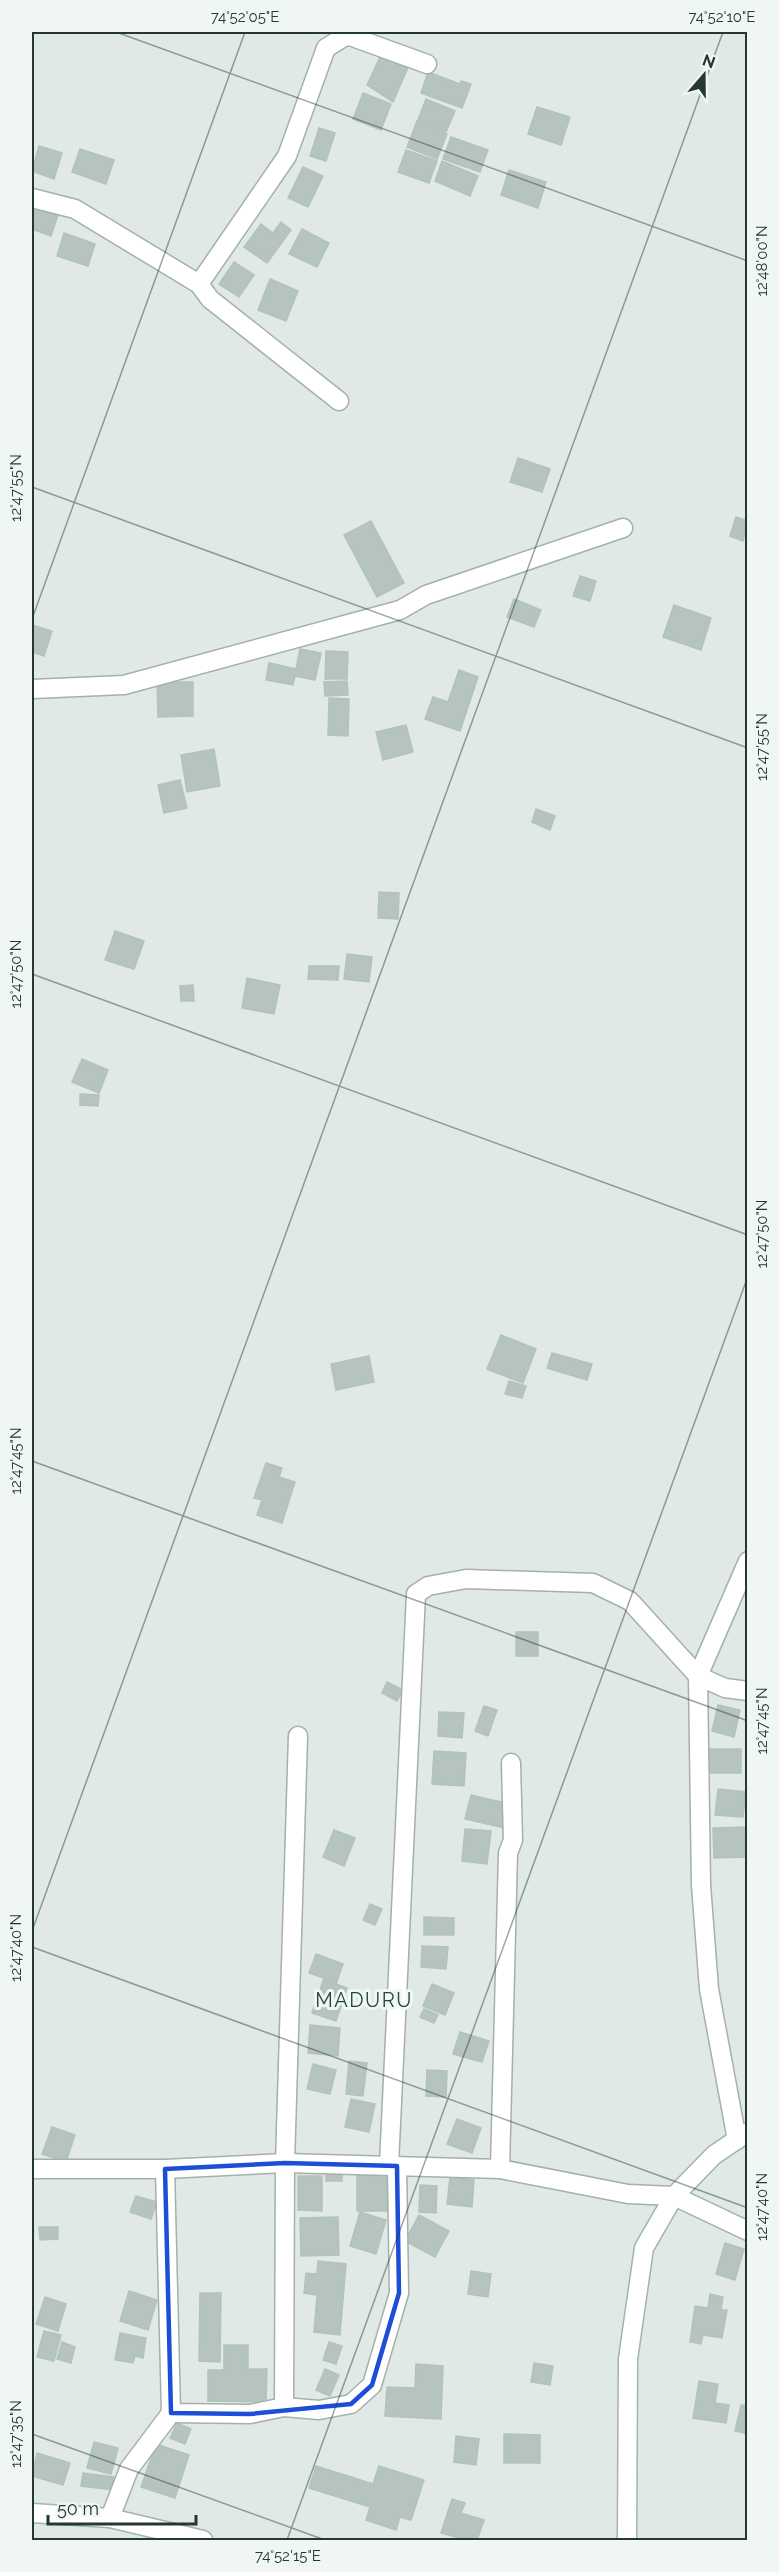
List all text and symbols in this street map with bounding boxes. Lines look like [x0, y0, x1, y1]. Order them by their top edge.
text: 74°52'05"E [211, 8, 279, 26]
text: 74°52'10"E [689, 8, 755, 26]
north arrow [674, 45, 734, 105]
text: N [700, 50, 718, 72]
text: 12°48'00"N [753, 226, 771, 296]
text: 12°47'55"N [7, 454, 25, 522]
text: 12°47'55"N [753, 713, 771, 781]
text: 12°47'50"N [7, 940, 25, 1008]
text: 12°47'50"N [753, 1200, 771, 1268]
text: 12°47'45"N [7, 1427, 25, 1495]
text: 12°47'45"N [753, 1687, 771, 1755]
text: 12°47'40"N [7, 1914, 25, 1982]
district label: MADURU [315, 1988, 413, 2012]
text: 12°47'40"N [753, 2173, 771, 2241]
text: 12°47'35"N [7, 2400, 25, 2468]
scale bar [48, 2488, 196, 2526]
text: 50 m [57, 2498, 99, 2519]
text: 74°52'15"E [255, 2547, 321, 2565]

